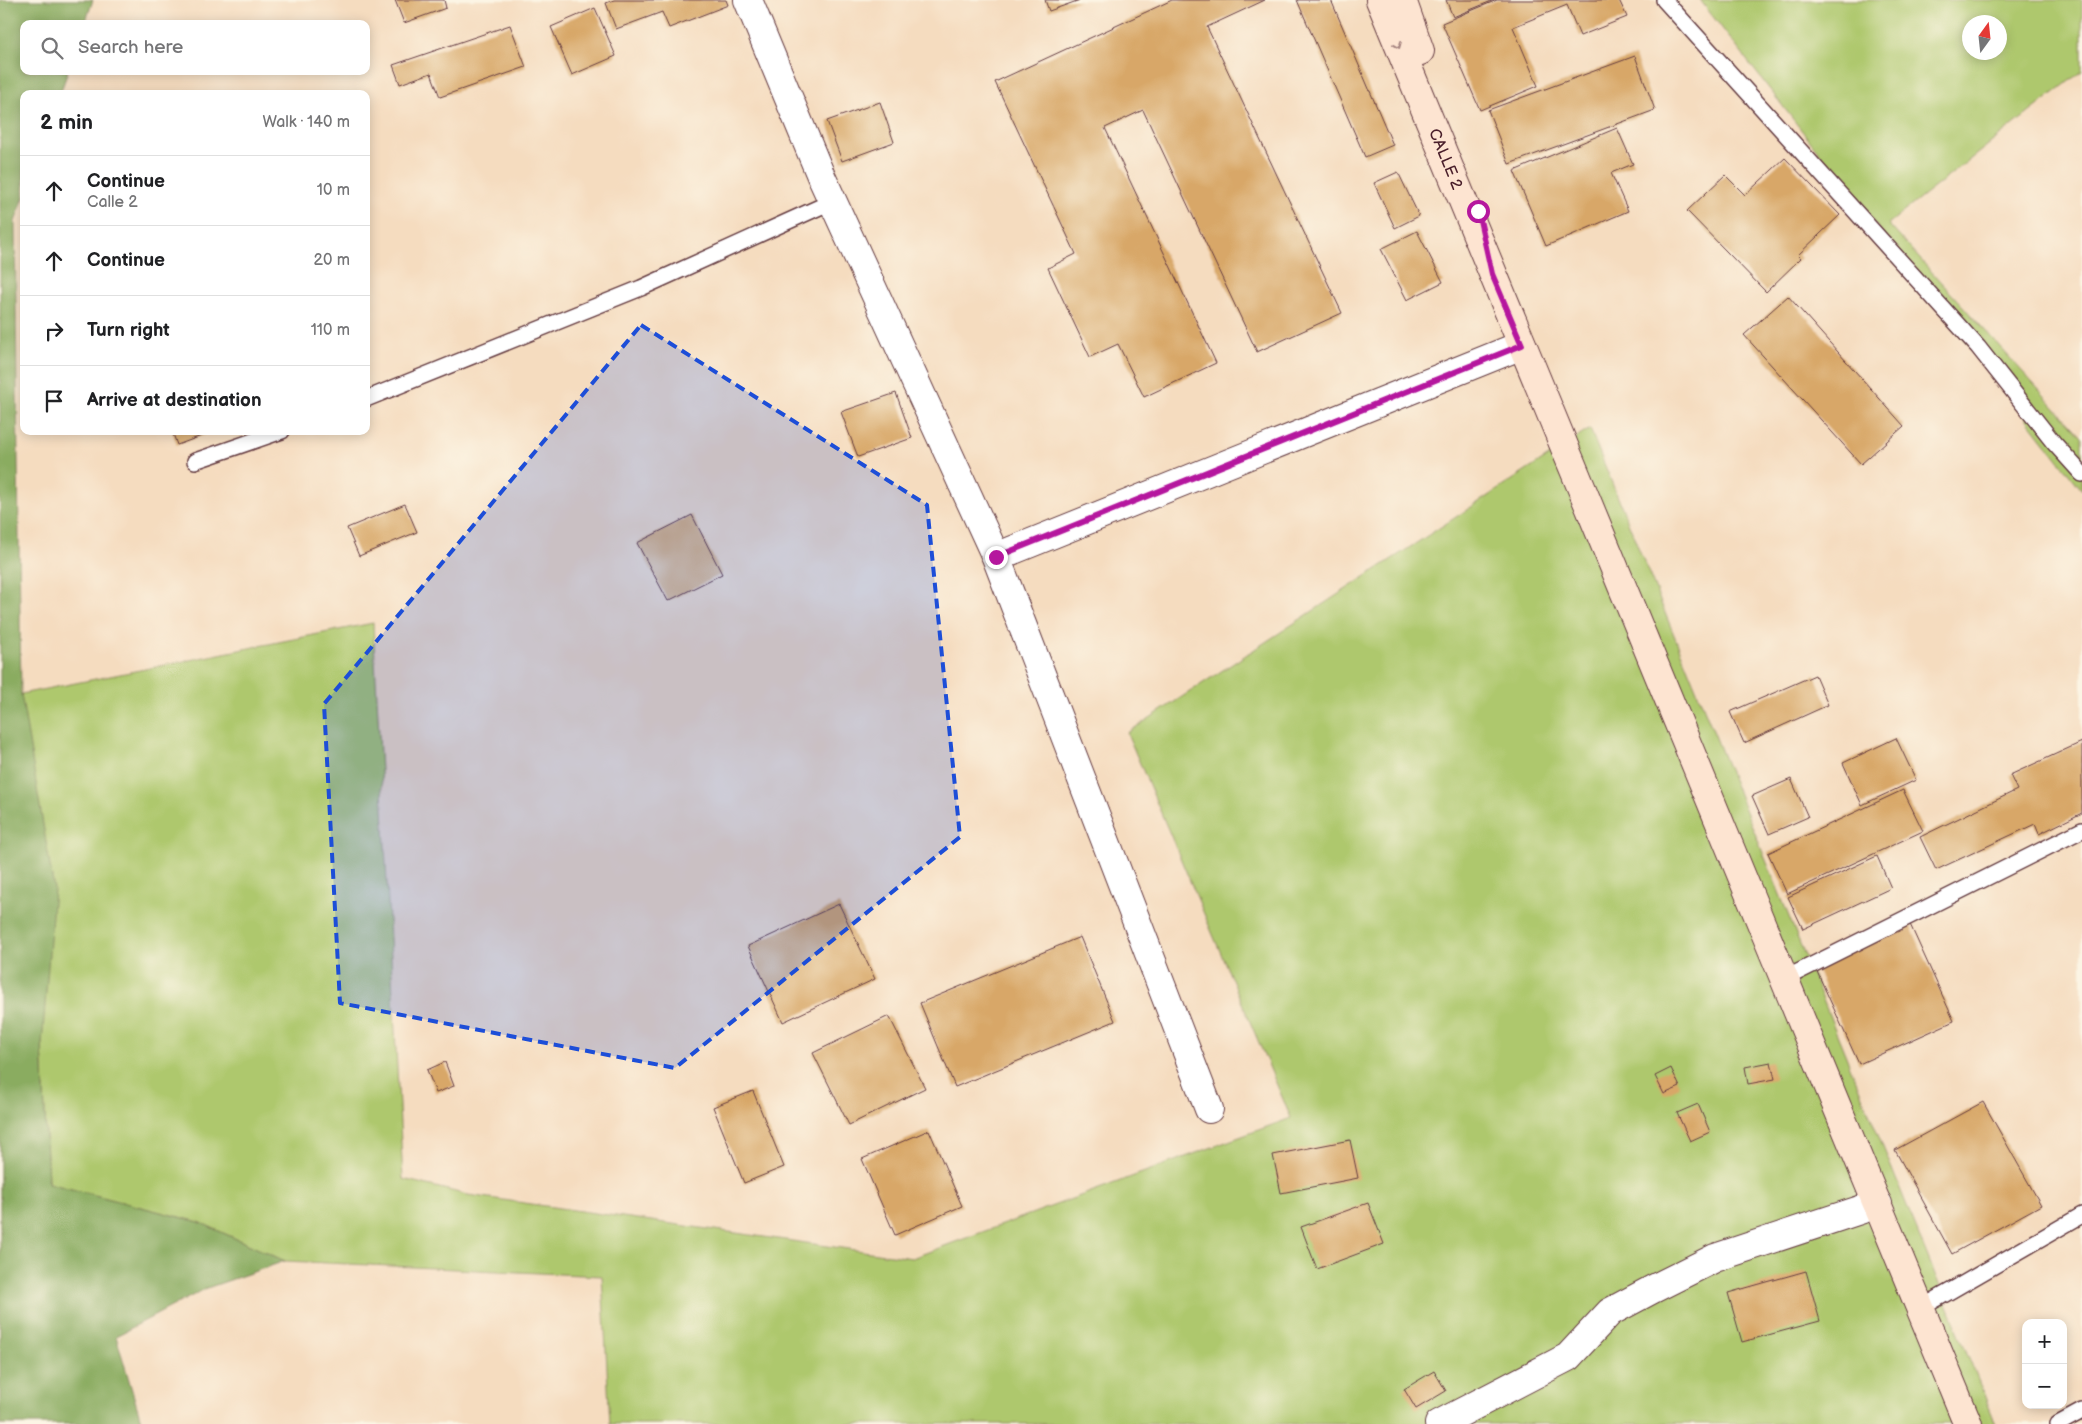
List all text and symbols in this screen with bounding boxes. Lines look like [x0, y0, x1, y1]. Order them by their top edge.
north arrow [1962, 15, 2007, 60]
search box [20, 20, 370, 75]
icon: search [38, 34, 66, 62]
text: Search here [78, 36, 183, 59]
one-way arrow [1392, 40, 1403, 49]
text: 2 min [40, 110, 93, 135]
text: Walk · 140 m [263, 113, 350, 132]
street label: CALLE 2 [1425, 126, 1467, 193]
text: Continue [87, 170, 165, 193]
icon: ahead [40, 177, 68, 205]
text: 10 m [317, 181, 350, 200]
text: Calle 2 [87, 193, 138, 212]
route start [1467, 200, 1490, 223]
icon: ahead [40, 247, 68, 275]
text: Continue [87, 249, 165, 272]
text: 20 m [314, 251, 350, 270]
icon: right [40, 317, 68, 345]
text: Turn right [87, 319, 170, 342]
text: 110 m [311, 321, 350, 340]
icon: arrive [40, 387, 68, 415]
text: Arrive at destination [87, 389, 262, 412]
route end [985, 546, 1008, 569]
map controls [2022, 1319, 2067, 1409]
button: + [2022, 1319, 2067, 1364]
button: − [2022, 1364, 2067, 1409]

